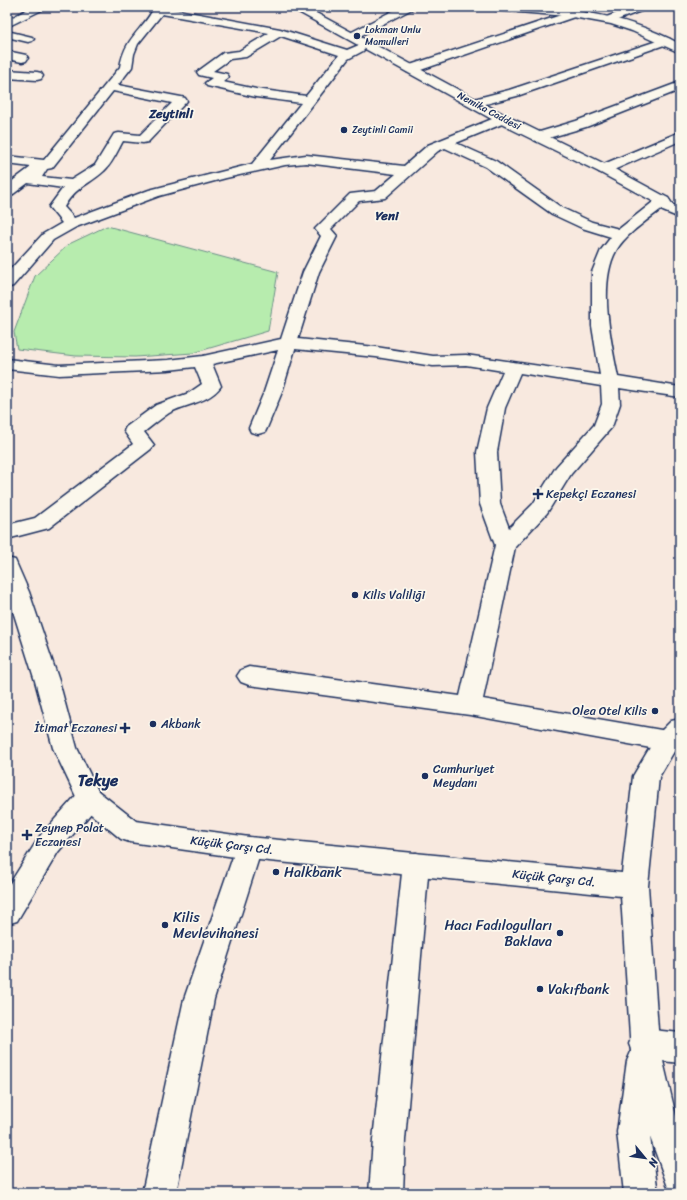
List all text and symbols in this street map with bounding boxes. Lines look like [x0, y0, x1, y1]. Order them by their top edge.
place label: Lokman Unlu Mamulleri [365, 21, 422, 51]
marker: Lokman Unlu Mamulleri [352, 31, 362, 41]
street label: Nemika Caddesi [454, 87, 524, 135]
district label: Zeytinli [148, 102, 194, 125]
place label: Zeytinli Camii [352, 121, 413, 139]
marker: Zeytinli Camii [339, 125, 349, 135]
district label: Yeni [375, 204, 400, 227]
place label: Kepekçi Eczanesi [546, 483, 637, 505]
marker: Kepekçi Eczanesi [533, 489, 543, 499]
place label: Kilis Valiliği [363, 584, 426, 606]
marker: Kilis Valiliği [350, 590, 360, 600]
place label: Olea Otel Kilis [572, 700, 647, 722]
marker: Olea Otel Kilis [650, 706, 660, 716]
place label: Akbank [160, 713, 201, 735]
place label: İtimat Eczanesi [34, 717, 118, 739]
marker: Akbank [148, 719, 158, 729]
marker: İtimat Eczanesi [120, 723, 130, 733]
place label: Cumhuriyet Meydanı [433, 758, 495, 794]
district label: Tekye [78, 766, 119, 795]
marker: Cumhuriyet Meydanı [420, 771, 430, 781]
place label: Zeynep Polat Eczanesi [35, 817, 104, 853]
street label: Küçük Çarşı Cd. [189, 829, 275, 861]
marker: Zeynep Polat Eczanesi [22, 830, 32, 840]
place label: Halkbank [284, 860, 342, 885]
street label: Küçük Çarşı Cd. [511, 863, 597, 893]
marker: Halkbank [271, 867, 281, 877]
place label: Kilis Mevlevihanesi [173, 905, 260, 946]
place label: Hacı Fadılogulları Baklava [444, 913, 552, 954]
marker: Kilis Mevlevihanesi [160, 920, 170, 930]
marker: Hacı Fadılogulları Baklava [555, 928, 565, 938]
place label: Vakıfbank [548, 977, 610, 1002]
marker: Vakıfbank [535, 984, 545, 994]
north arrow [625, 1138, 665, 1178]
text: N [643, 1154, 664, 1171]

